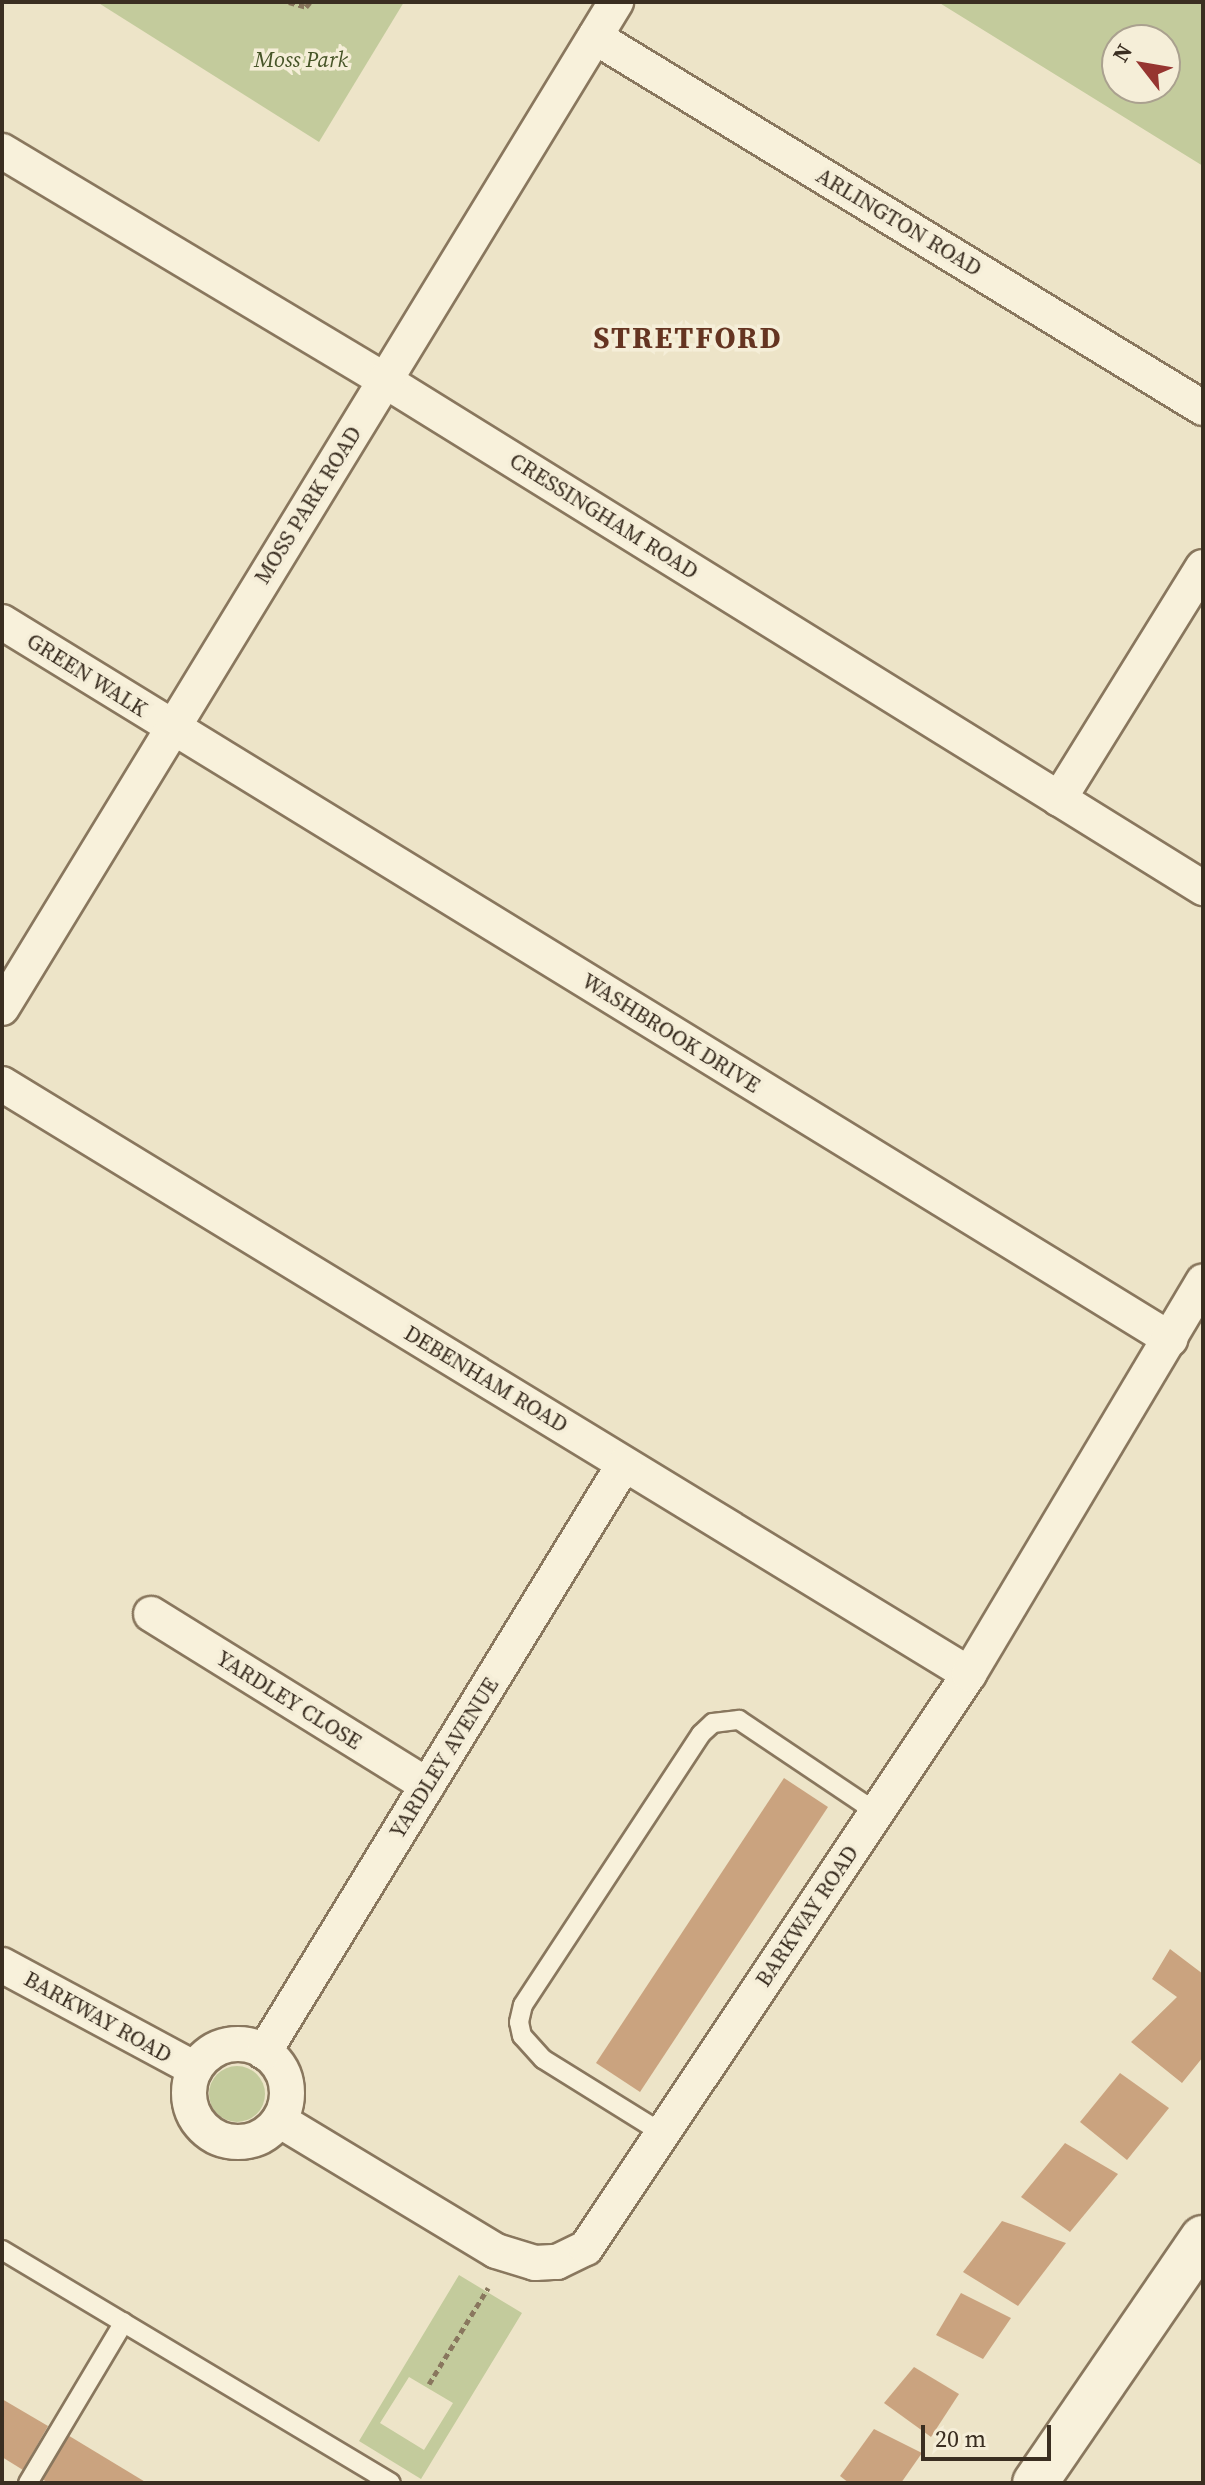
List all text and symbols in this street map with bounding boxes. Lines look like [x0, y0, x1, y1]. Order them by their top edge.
north arrow [1101, 24, 1181, 104]
text: N [1105, 38, 1139, 67]
park label: Moss Park [254, 47, 348, 73]
street label: ARLINGTON ROAD [812, 162, 986, 282]
district label: STRETFORD [593, 320, 783, 356]
street label: MOSS PARK ROAD [249, 421, 367, 589]
street label: CRESSINGHAM ROAD [505, 447, 703, 585]
street label: GREEN WALK [22, 627, 152, 723]
street label: WASHBROOK DRIVE [577, 967, 765, 1099]
street label: DEBENHAM ROAD [399, 1320, 573, 1438]
street label: YARDLEY CLOSE [211, 1645, 367, 1755]
street label: YARDLEY AVENUE [384, 1672, 504, 1844]
street label: BARKWAY ROAD [750, 1840, 864, 1992]
street label: BARKWAY ROAD [19, 1965, 177, 2069]
scale bar [925, 2409, 1055, 2459]
text: 20 m [935, 2422, 986, 2455]

